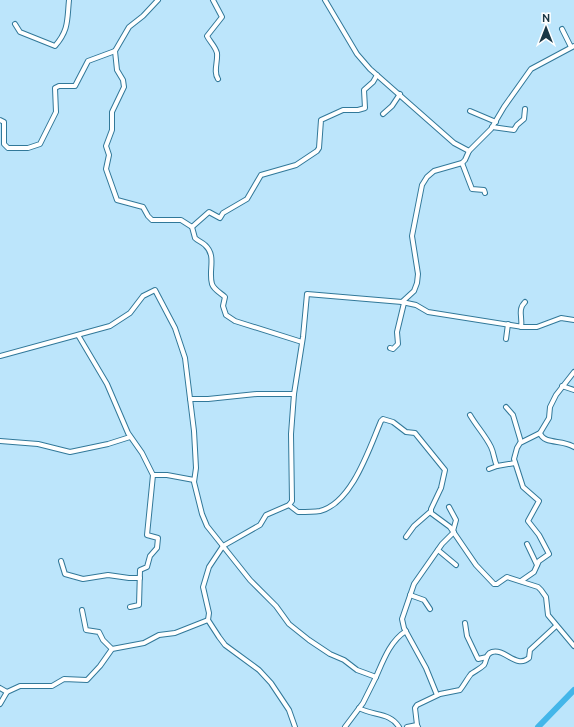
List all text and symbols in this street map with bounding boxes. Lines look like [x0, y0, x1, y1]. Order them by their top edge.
north arrow [526, 8, 566, 48]
text: N [542, 12, 550, 24]

